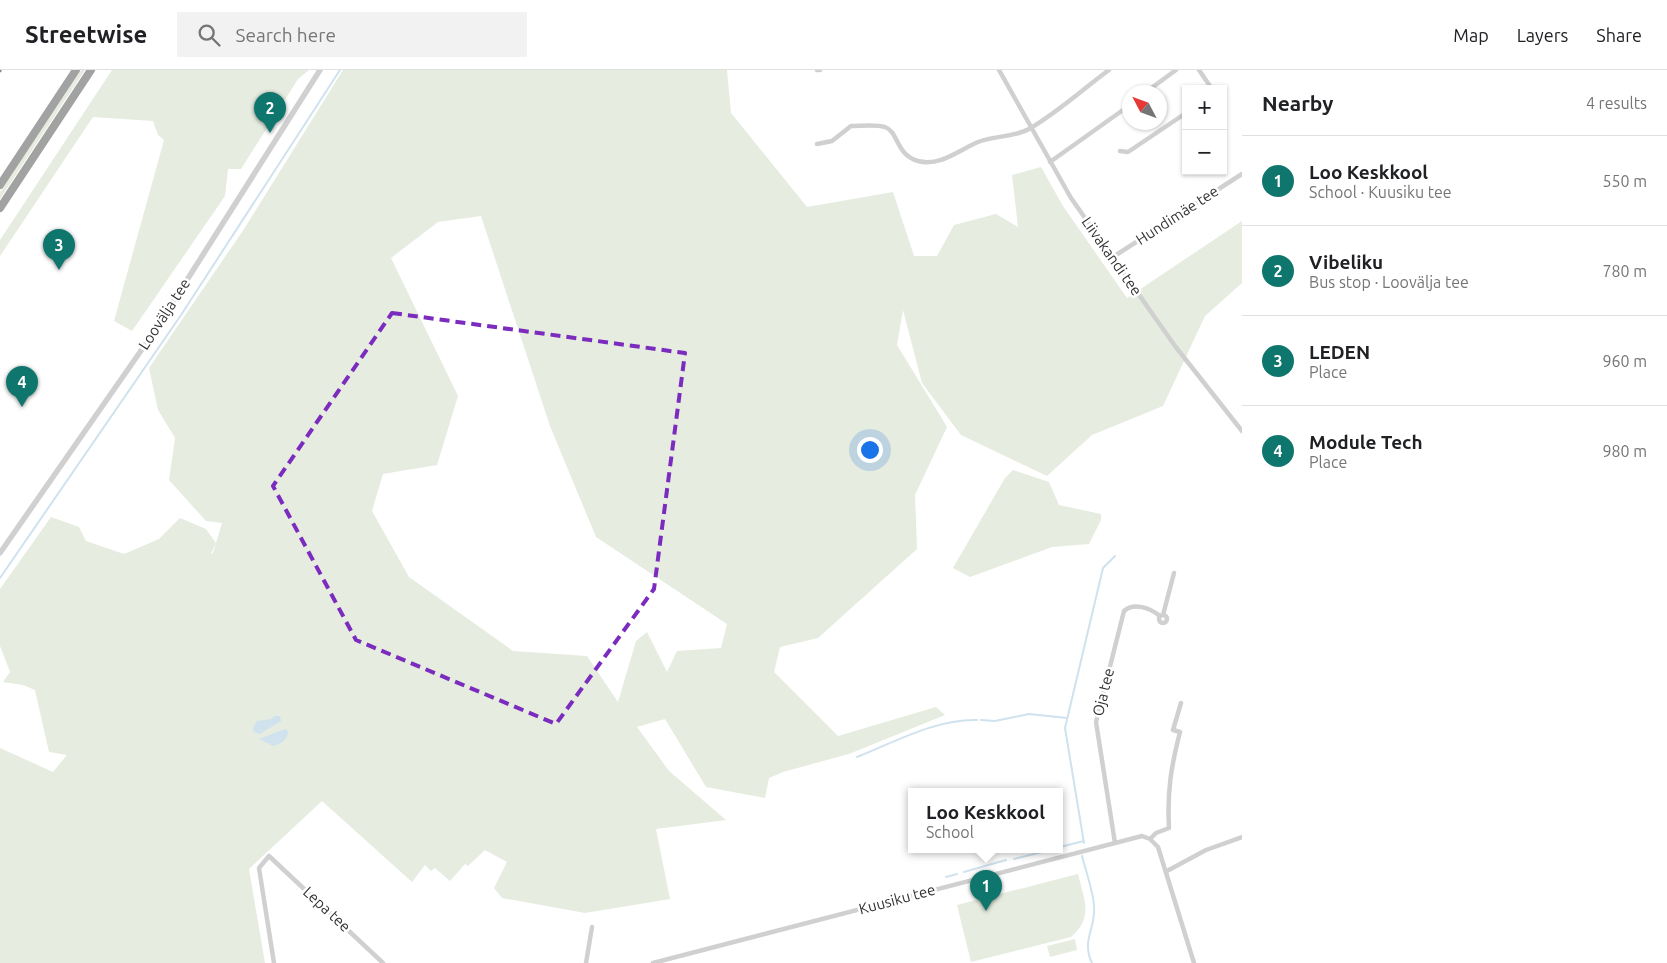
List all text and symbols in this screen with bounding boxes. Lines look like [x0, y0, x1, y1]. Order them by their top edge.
search box [177, 12, 527, 57]
text: Streetwise [25, 21, 147, 48]
icon: search [195, 21, 223, 49]
text: Search here [235, 24, 336, 46]
text: Map [1453, 25, 1489, 45]
text: Layers [1517, 25, 1568, 45]
text: Share [1596, 25, 1642, 45]
north arrow [1122, 85, 1167, 130]
map controls [1182, 85, 1227, 175]
button: + [1182, 85, 1227, 130]
text: Nearby [1262, 91, 1333, 115]
pin: 2 [254, 92, 286, 133]
text: 4 results [1586, 94, 1647, 112]
button: − [1182, 130, 1227, 175]
text: Loo Keskkool [1309, 161, 1428, 183]
text: 1 [1273, 172, 1283, 190]
text: 550 m [1602, 172, 1647, 190]
street label: Hundimäe tee [1133, 182, 1221, 248]
text: School · Kuusiku tee [1309, 183, 1452, 201]
street label: Liivakandi tee [1079, 213, 1145, 299]
pin: 3 [43, 229, 75, 270]
text: Vibeliku [1309, 251, 1383, 273]
text: 2 [1273, 262, 1283, 280]
text: 780 m [1602, 262, 1647, 280]
text: Bus stop · Loovälja tee [1309, 273, 1469, 291]
street label: Loovälja tee [135, 275, 193, 353]
text: LEDEN [1309, 341, 1370, 363]
text: 3 [1273, 352, 1283, 370]
text: 960 m [1602, 352, 1647, 370]
text: Place [1309, 363, 1347, 381]
pin: 4 [6, 366, 38, 407]
text: Module Tech [1309, 431, 1423, 453]
your location [857, 437, 883, 463]
text: 4 [1273, 442, 1283, 460]
text: 980 m [1602, 442, 1647, 460]
text: Place [1309, 453, 1347, 471]
street label: Oja tee [1089, 666, 1117, 718]
popup [908, 788, 1063, 853]
text: Loo Keskkool [926, 801, 1045, 823]
text: School [926, 823, 974, 841]
pin: 1 [970, 870, 1002, 911]
street label: Kuusiku tee [857, 881, 937, 917]
street label: Lepa tee [300, 883, 354, 935]

